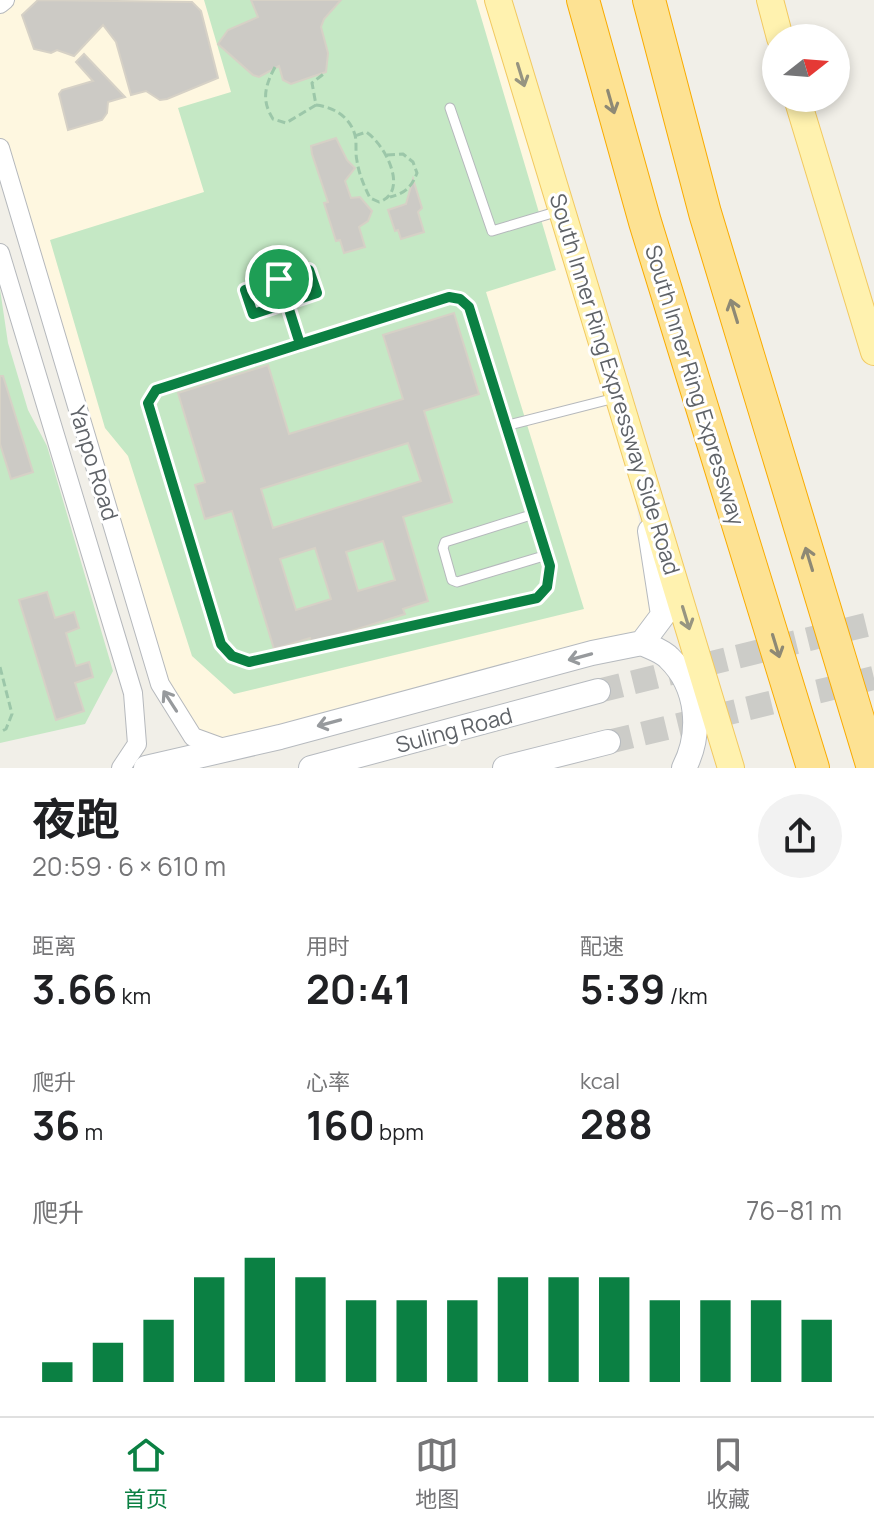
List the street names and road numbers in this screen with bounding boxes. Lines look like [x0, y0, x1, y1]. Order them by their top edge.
street label: South Inner Ring Expressway Side Road [543, 190, 687, 578]
street label: South Inner Ring Expressway [638, 241, 752, 529]
street label: Yanpo Road [62, 402, 126, 524]
street label: Suling Road [392, 700, 516, 760]

